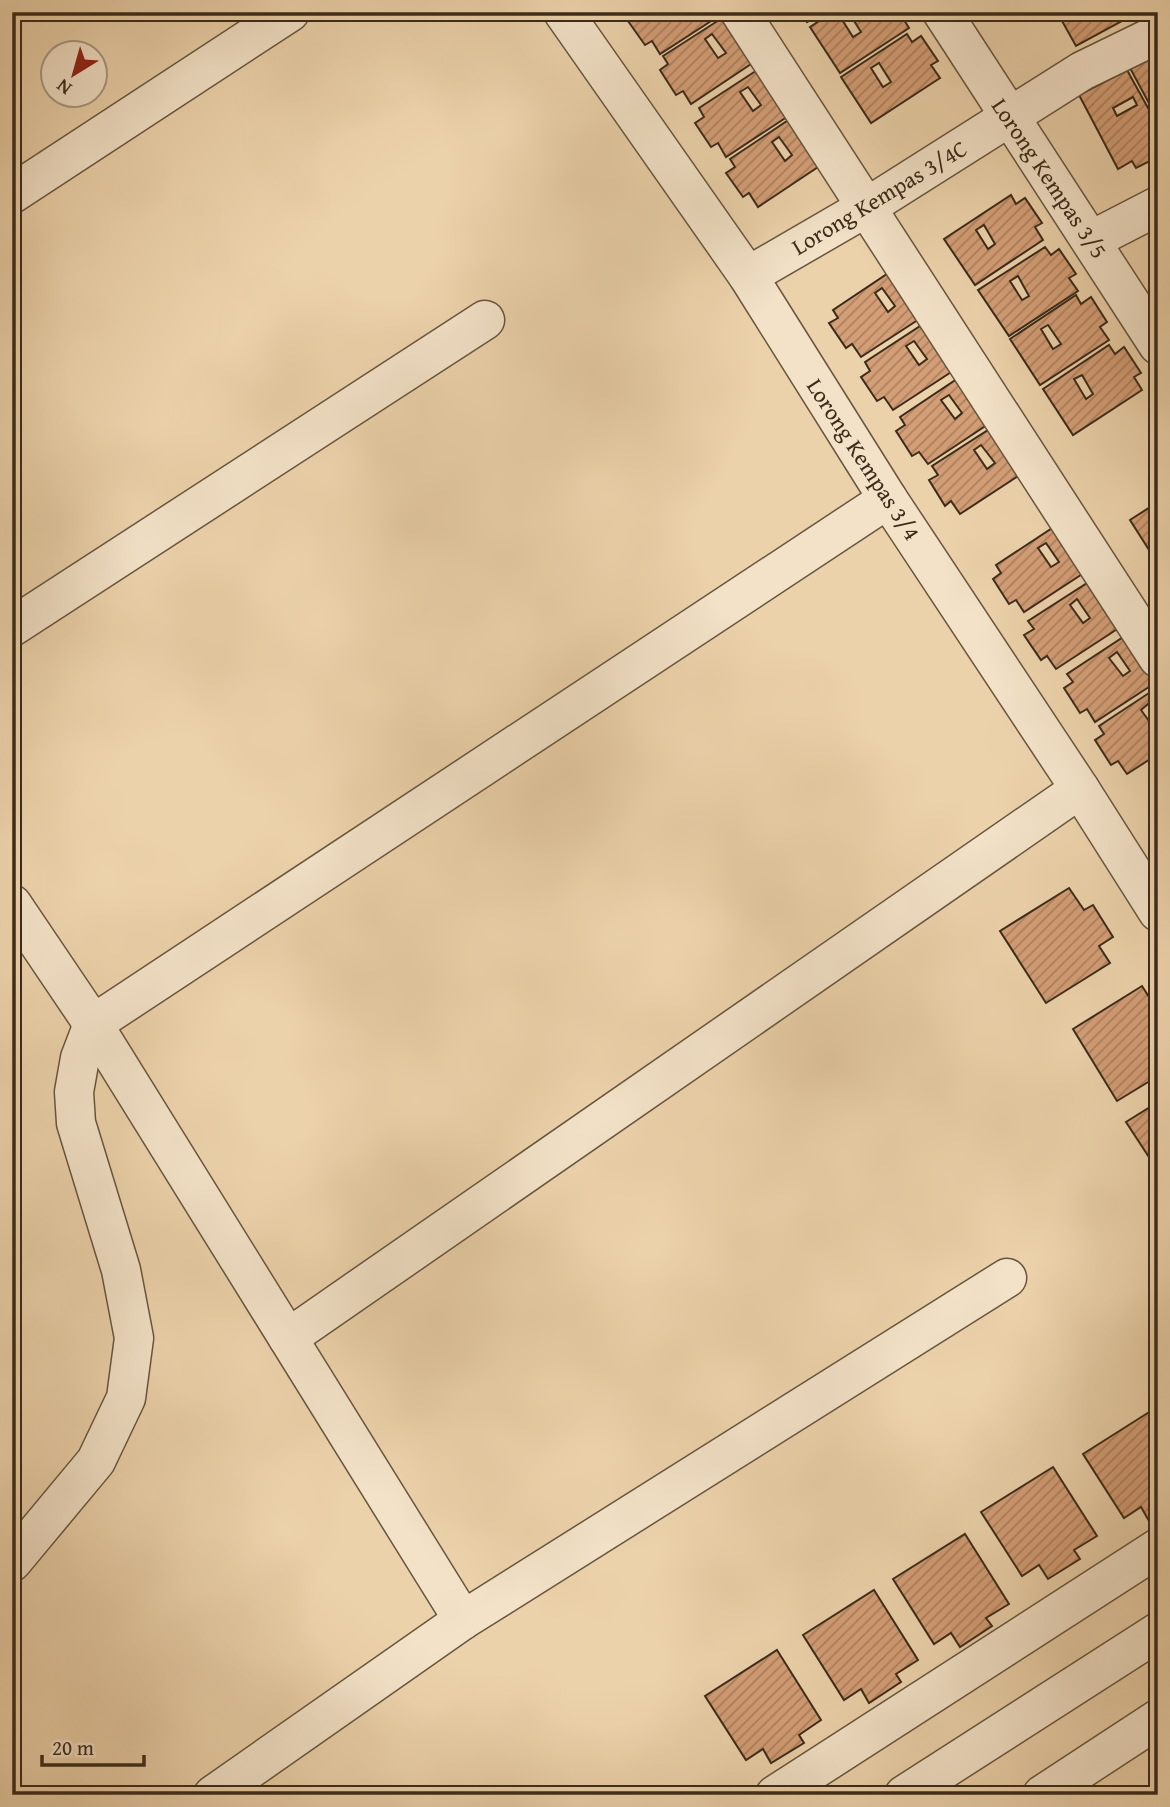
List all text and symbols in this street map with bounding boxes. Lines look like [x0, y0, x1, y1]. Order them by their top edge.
north arrow [38, 38, 108, 108]
text: N [50, 72, 77, 103]
street label: Lorong Kempas 3/5 [984, 91, 1116, 265]
street label: Lorong Kempas 3/4C [785, 132, 973, 262]
street label: Lorong Kempas 3/4 [799, 372, 929, 546]
scale bar [42, 1723, 144, 1767]
text: 20 m [52, 1732, 94, 1763]

